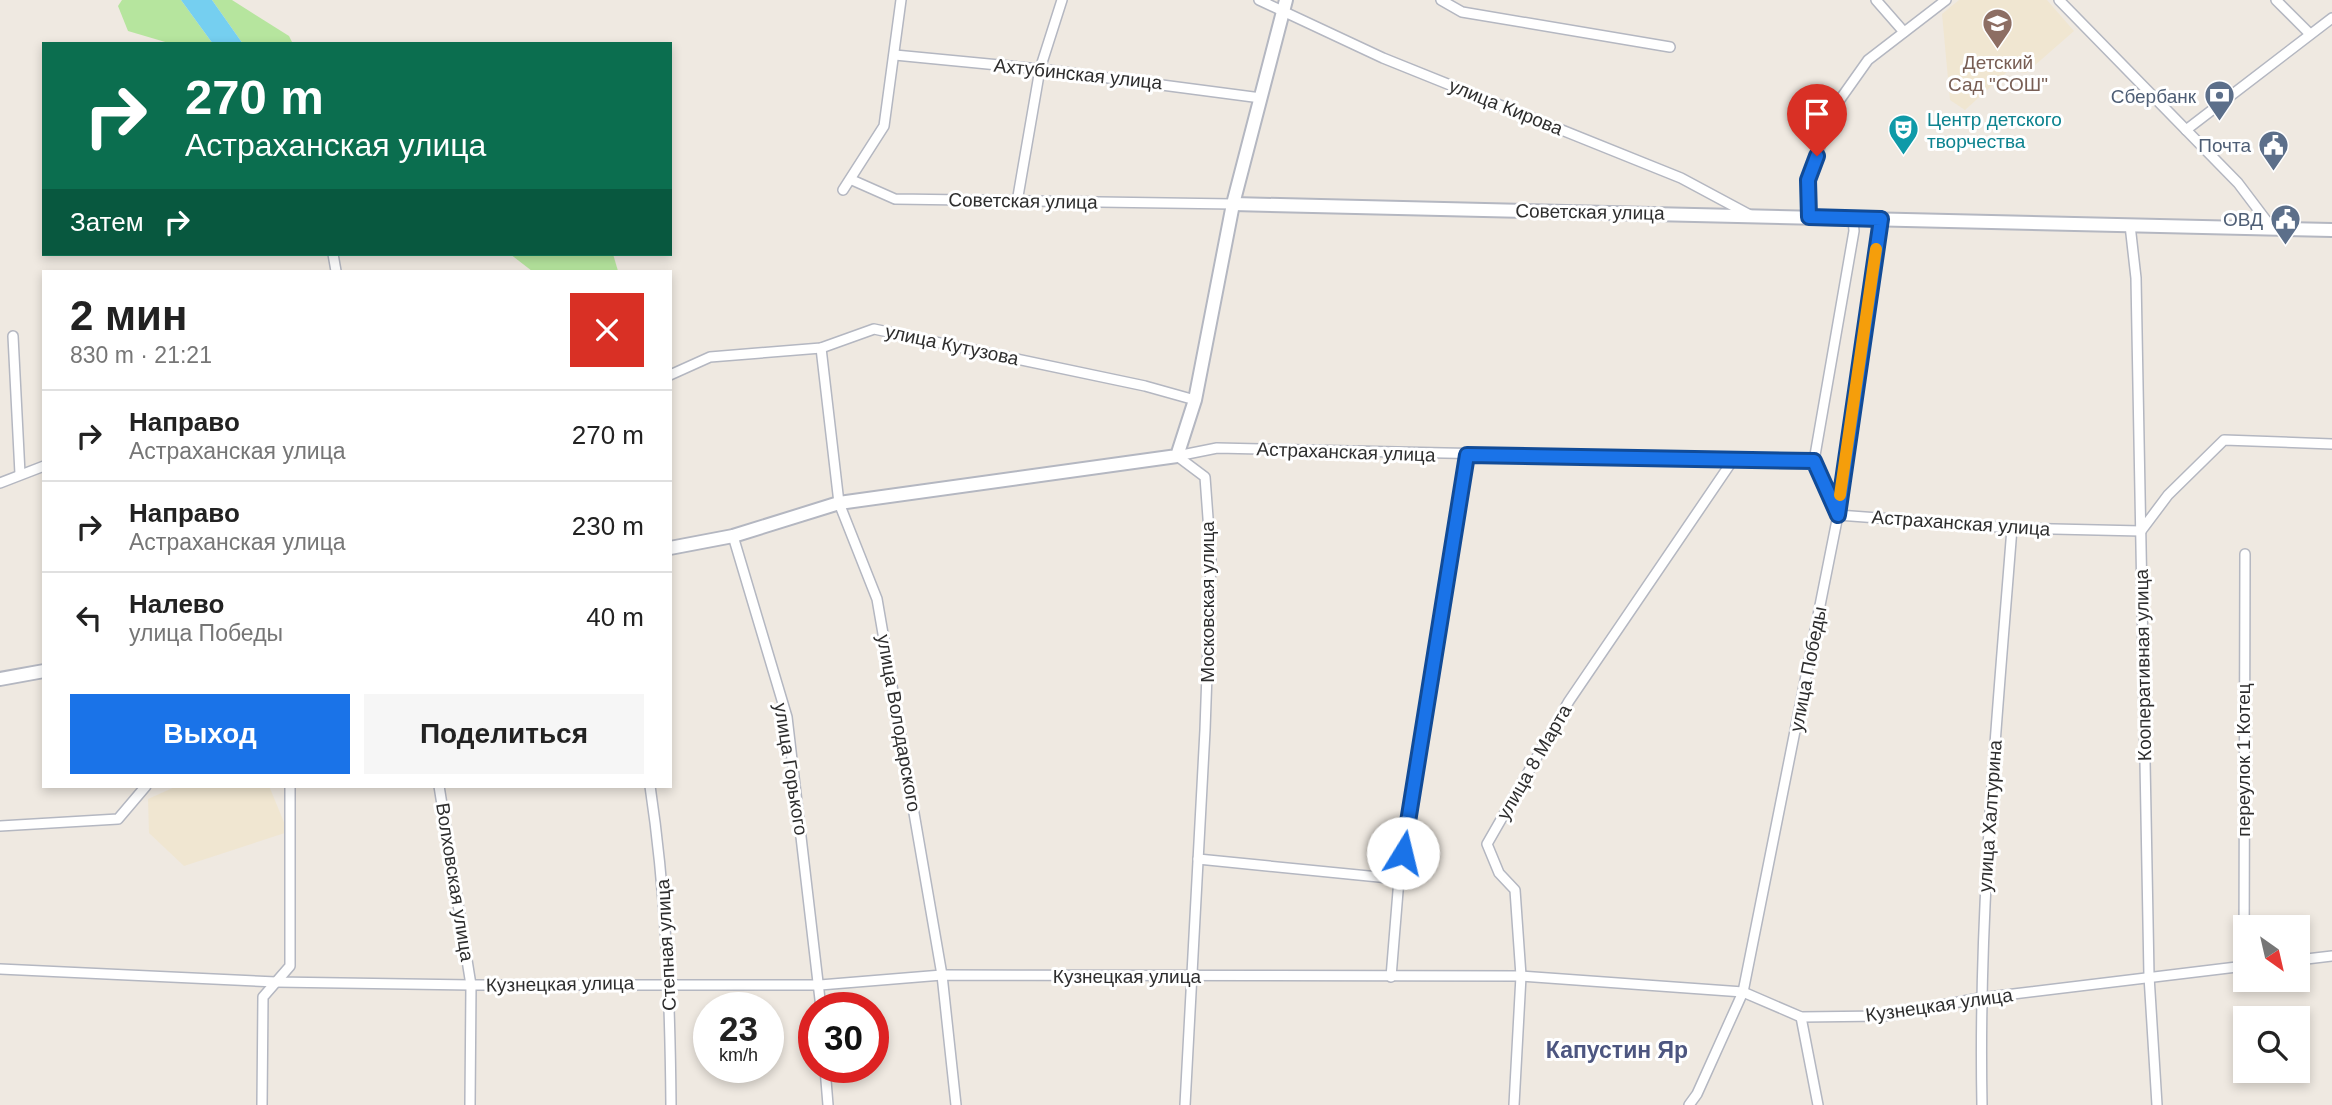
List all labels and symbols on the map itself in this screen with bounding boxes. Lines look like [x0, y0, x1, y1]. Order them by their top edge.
school or university icon: Детский Сад "СОШ" [1981, 6, 2015, 50]
place label: Детский Сад "СОШ" [1948, 52, 2048, 95]
street label: Ахтубинская улица [993, 55, 1164, 93]
street label: улица Кирова [1446, 75, 1566, 140]
bank icon: Сбербанк [2202, 79, 2236, 123]
pin [1787, 84, 1847, 156]
place label: Сбербанк [2111, 86, 2197, 107]
place label: Центр детского творчества [1927, 109, 2062, 152]
theatre icon: Центр детского творчества [1887, 113, 1921, 157]
public building icon: Почта [2257, 128, 2291, 172]
place label: Почта [2198, 135, 2251, 156]
street label: Советская улица [948, 189, 1098, 213]
street label: Советская улица [1515, 200, 1665, 224]
public building icon: ОВД [2269, 202, 2303, 246]
place label: ОВД [2223, 209, 2263, 230]
street label: улица Кутузова [883, 321, 1021, 369]
street label: Астраханская улица [1256, 438, 1436, 466]
street label: Астраханская улица [1871, 506, 2051, 540]
street label: Московская улица [1197, 521, 1218, 683]
street label: Кооперативная улица [2131, 568, 2155, 761]
street label: улица Победы [1786, 605, 1830, 733]
street label: улица Володарского [873, 633, 925, 813]
street label: переулок 1 Котец [2233, 683, 2254, 837]
street label: улица 8 Марта [1493, 700, 1576, 823]
street label: улица Горького [770, 701, 812, 837]
street label: улица Халтурина [1974, 739, 2006, 893]
street label: Волховская улица [432, 801, 478, 963]
position arrow [1366, 816, 1440, 890]
street label: Степная улица [652, 878, 680, 1011]
north arrow [2233, 915, 2310, 992]
street label: Кузнецкая улица [1053, 966, 1202, 987]
street label: Кузнецкая улица [486, 972, 635, 996]
street label: Кузнецкая улица [1864, 984, 2014, 1026]
speed limit sign: 30 [798, 992, 889, 1083]
district label: Капустин Яр [1546, 1037, 1688, 1063]

